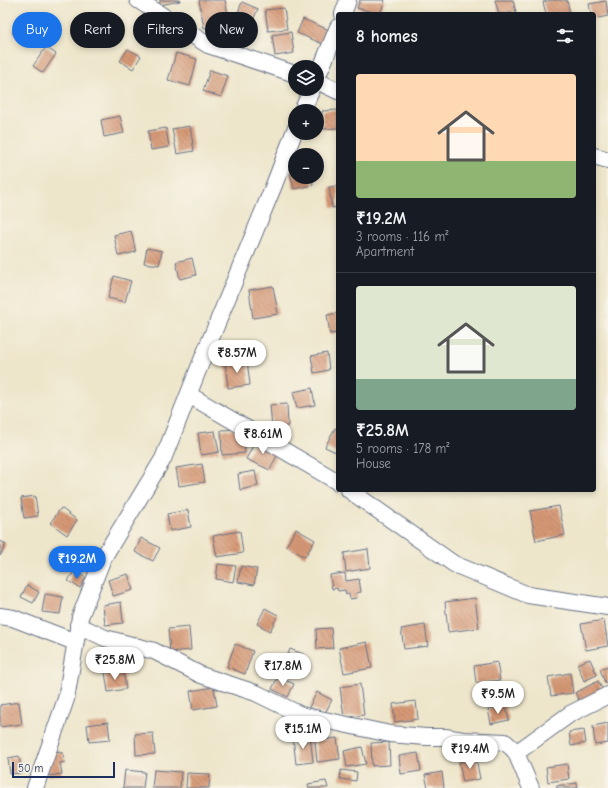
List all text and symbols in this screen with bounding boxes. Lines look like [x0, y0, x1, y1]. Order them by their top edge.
chip: Buy [12, 12, 62, 48]
chip: Rent [70, 12, 125, 48]
chip: Filters [133, 12, 197, 48]
chip: New [205, 12, 258, 48]
icon: filters [554, 25, 576, 47]
text: 8 homes [356, 27, 418, 46]
map controls [288, 60, 324, 184]
button: layers [288, 60, 324, 96]
icon: home [430, 100, 502, 172]
button: + [288, 104, 324, 140]
button: − [288, 148, 324, 184]
text: ₹19.2M [356, 209, 407, 228]
text: 3 rooms · 116 m² [356, 229, 448, 244]
text: Apartment [356, 244, 414, 259]
icon: home [430, 312, 502, 384]
pin: ₹8.57M [204, 340, 270, 374]
text: ₹8.57M [217, 345, 257, 360]
pin: ₹8.61M [230, 421, 296, 455]
text: ₹25.8M [356, 421, 409, 440]
text: ₹8.61M [244, 426, 282, 441]
text: 5 rooms · 178 m² [356, 441, 449, 456]
text: House [356, 456, 391, 471]
pin: ₹19.2M [44, 546, 110, 580]
text: ₹19.2M [58, 551, 96, 566]
pin: ₹25.8M [82, 647, 148, 681]
text: ₹25.8M [95, 652, 135, 667]
pin: ₹17.8M [250, 653, 316, 687]
text: ₹17.8M [264, 658, 302, 673]
pin: ₹9.5M [470, 681, 526, 715]
text: ₹9.5M [481, 686, 515, 701]
pin: ₹15.1M [270, 716, 336, 750]
text: ₹15.1M [284, 721, 322, 736]
pin: ₹19.4M [437, 736, 503, 770]
text: ₹19.4M [451, 741, 489, 756]
scale bar [12, 760, 115, 779]
text: 50 m [18, 762, 43, 775]

